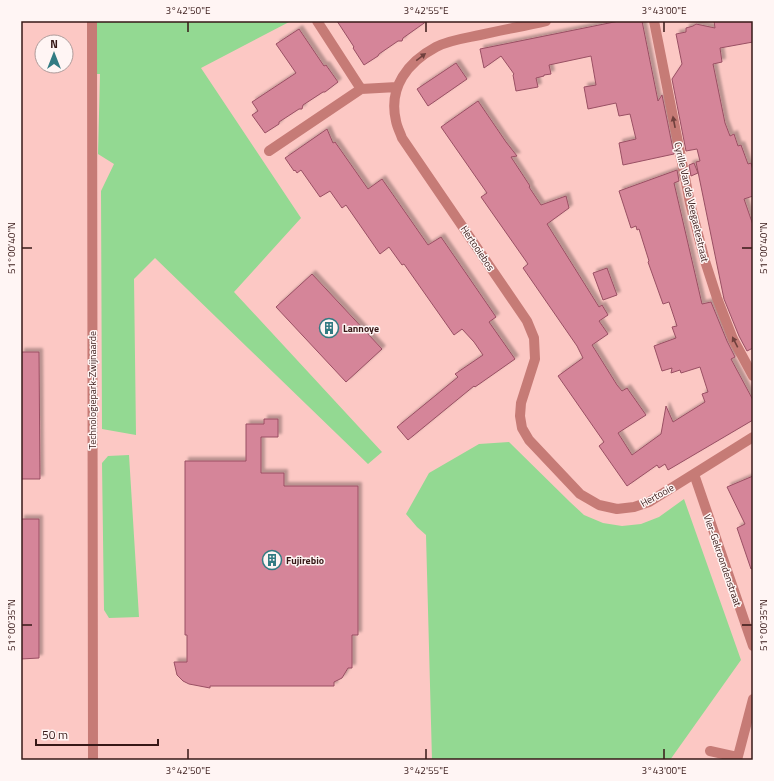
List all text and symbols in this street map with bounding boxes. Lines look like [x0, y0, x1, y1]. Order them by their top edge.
text: 3°42'50"E [166, 3, 211, 18]
text: 3°42'55"E [404, 3, 449, 18]
text: 3°43'00"E [642, 3, 687, 18]
north arrow [34, 34, 74, 74]
text: N [50, 36, 58, 52]
one-way arrow [416, 53, 426, 61]
one-way arrow [671, 116, 677, 129]
street label: Cyrille Van de Veegaetestraat [670, 141, 713, 264]
text: 51°00'40"N [4, 222, 19, 274]
text: 51°00'40"N [756, 222, 771, 274]
street label: Hertooiebos [457, 223, 498, 274]
building icon: Lannoye [318, 317, 340, 339]
place label: Lannoye [343, 321, 379, 336]
street label: Technologiepark-Zwijnaarde [85, 331, 100, 449]
one-way arrow [731, 336, 738, 347]
street label: Hertooie [638, 480, 677, 511]
street label: Vier-Gekroondenstraat [700, 512, 746, 609]
building icon: Fujirebio [261, 549, 283, 571]
place label: Fujirebio [286, 553, 324, 568]
text: 51°00'35"N [4, 599, 19, 651]
text: 51°00'35"N [756, 599, 771, 651]
scale bar [36, 721, 158, 747]
text: 50 m [42, 725, 68, 744]
text: 3°42'50"E [166, 763, 211, 778]
text: 3°42'55"E [404, 763, 449, 778]
text: 3°43'00"E [642, 763, 687, 778]

